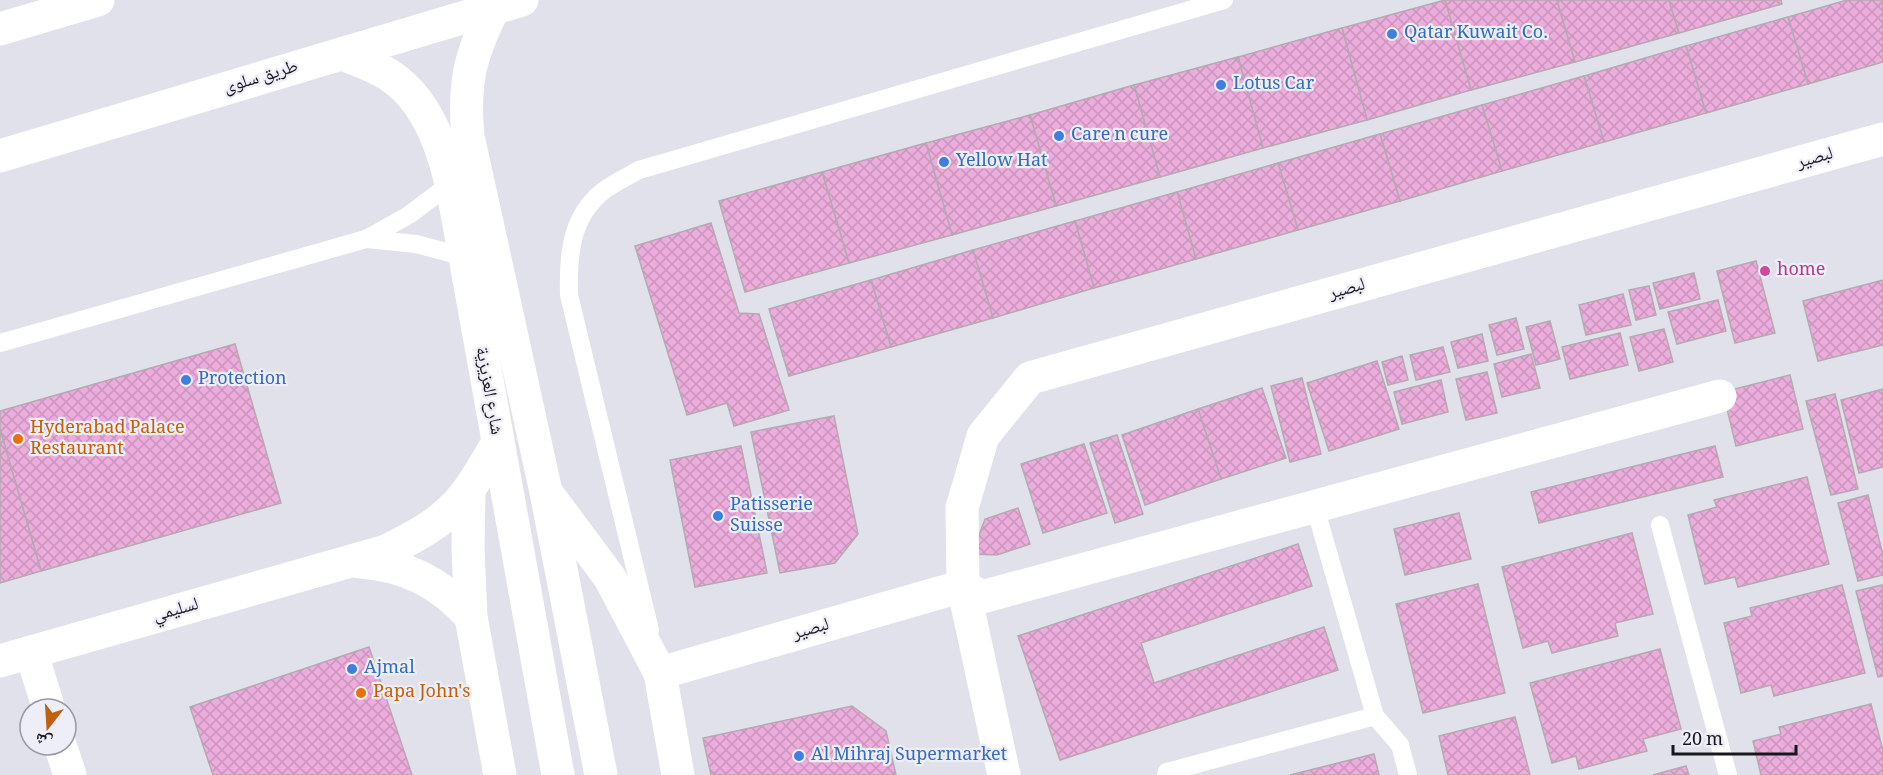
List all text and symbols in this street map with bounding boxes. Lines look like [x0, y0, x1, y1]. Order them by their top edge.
place label: Qatar Kuwait Co. [1404, 19, 1548, 49]
marker: Qatar Kuwait Co. [1385, 27, 1399, 41]
street label: طريق سلوى [220, 52, 302, 104]
place label: Lotus Car [1233, 70, 1315, 100]
marker: Lotus Car [1214, 78, 1228, 92]
place label: Care n cure [1071, 121, 1168, 151]
marker: Care n cure [1052, 129, 1066, 143]
street label: لبصير [1792, 140, 1837, 179]
place label: Yellow Hat [955, 147, 1047, 177]
marker: Yellow Hat [937, 155, 951, 169]
place label: home [1777, 256, 1825, 286]
marker: home [1758, 264, 1772, 278]
street label: لبصير [1324, 271, 1369, 310]
street label: شارع العزيزية [466, 345, 510, 437]
place label: Protection [198, 365, 287, 395]
marker: Protection [179, 373, 193, 387]
place label: Hyderabad Palace Restaurant [30, 414, 185, 465]
marker: Hyderabad Palace Restaurant [11, 432, 25, 446]
place label: Patisserie Suisse [730, 491, 813, 542]
marker: Patisserie Suisse [711, 509, 725, 523]
street label: لسليمي [150, 590, 202, 632]
street label: لبصير [788, 611, 833, 650]
place label: Ajmal [364, 654, 415, 684]
marker: Ajmal [345, 662, 359, 676]
place label: Papa John's [373, 678, 470, 708]
marker: Papa John's [354, 686, 368, 700]
north arrow [18, 697, 78, 757]
scale bar [1673, 718, 1796, 756]
text: ش [32, 724, 56, 754]
text: 20 m [1682, 726, 1723, 756]
place label: Al Mihraj Supermarket [811, 741, 1007, 771]
marker: Al Mihraj Supermarket [792, 749, 806, 763]

